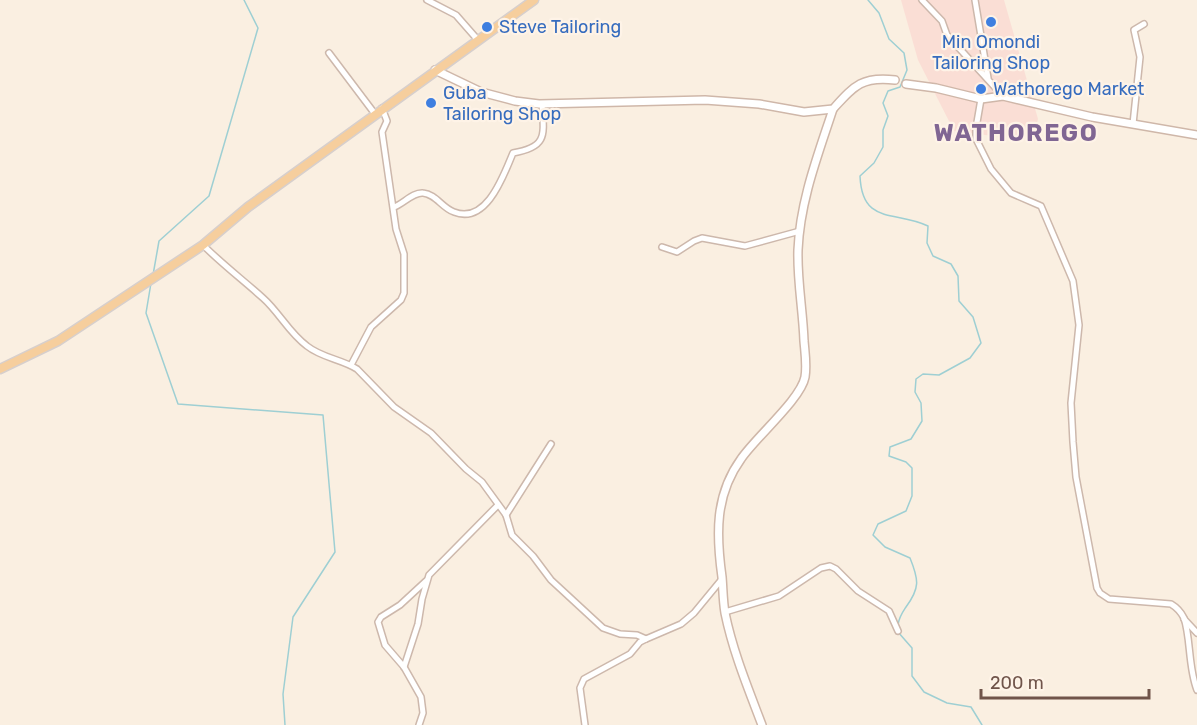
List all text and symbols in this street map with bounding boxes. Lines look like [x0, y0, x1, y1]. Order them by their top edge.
marker: Min Omondi Tailoring Shop [984, 15, 998, 29]
place label: Steve Tailoring [499, 16, 621, 38]
marker: Steve Tailoring [480, 20, 494, 34]
place label: Min Omondi Tailoring Shop [932, 31, 1050, 74]
place label: Wathorego Market [993, 78, 1144, 100]
place label: Guba Tailoring Shop [443, 82, 561, 125]
marker: Wathorego Market [974, 82, 988, 96]
marker: Guba Tailoring Shop [424, 96, 438, 110]
district label: WATHOREGO [934, 119, 1098, 147]
scale bar [981, 662, 1149, 700]
text: 200 m [990, 672, 1044, 694]

